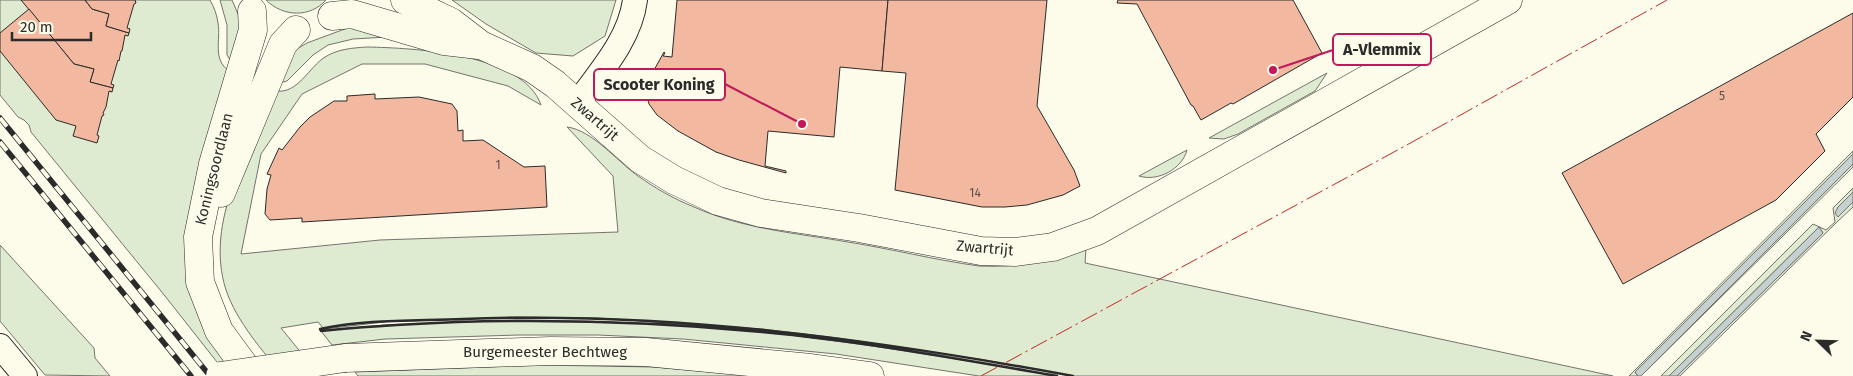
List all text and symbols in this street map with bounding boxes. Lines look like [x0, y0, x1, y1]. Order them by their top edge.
scale bar [12, 10, 91, 42]
text: 20 m [20, 18, 53, 36]
callout: A-Vlemmix [1333, 34, 1431, 65]
text: A-Vlemmix [1342, 40, 1422, 59]
callout: Scooter Koning [594, 69, 725, 100]
text: Scooter Koning [603, 75, 715, 94]
house number: 5 [1719, 89, 1725, 103]
street label: Zwartrijt [567, 93, 623, 145]
street label: Koningsoordlaan [191, 111, 237, 227]
house number: 1 [495, 158, 501, 172]
house number: 14 [969, 186, 981, 200]
street label: Zwartrijt [956, 237, 1015, 260]
north arrow [1793, 316, 1843, 366]
text: N [1797, 329, 1816, 344]
street label: Burgemeester Bechtweg [463, 343, 627, 361]

